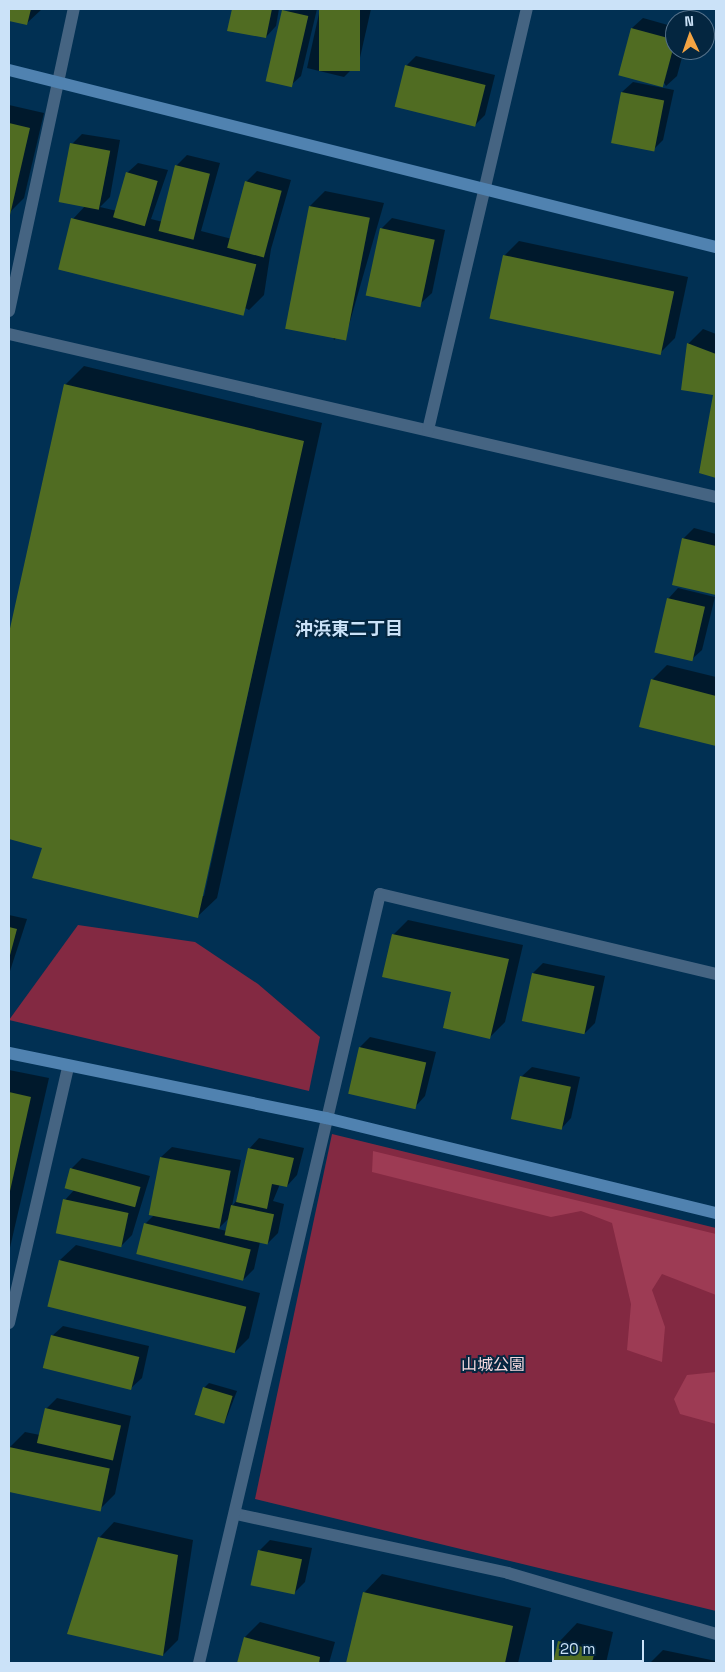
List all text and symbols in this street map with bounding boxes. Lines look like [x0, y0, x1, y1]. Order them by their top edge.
north arrow [665, 10, 715, 60]
text: N [684, 12, 694, 30]
district label: 沖浜東二丁目 [295, 618, 403, 640]
park label: 山城公園 [461, 1355, 525, 1375]
scale bar [555, 1630, 648, 1662]
text: 20 m [560, 1639, 595, 1658]

